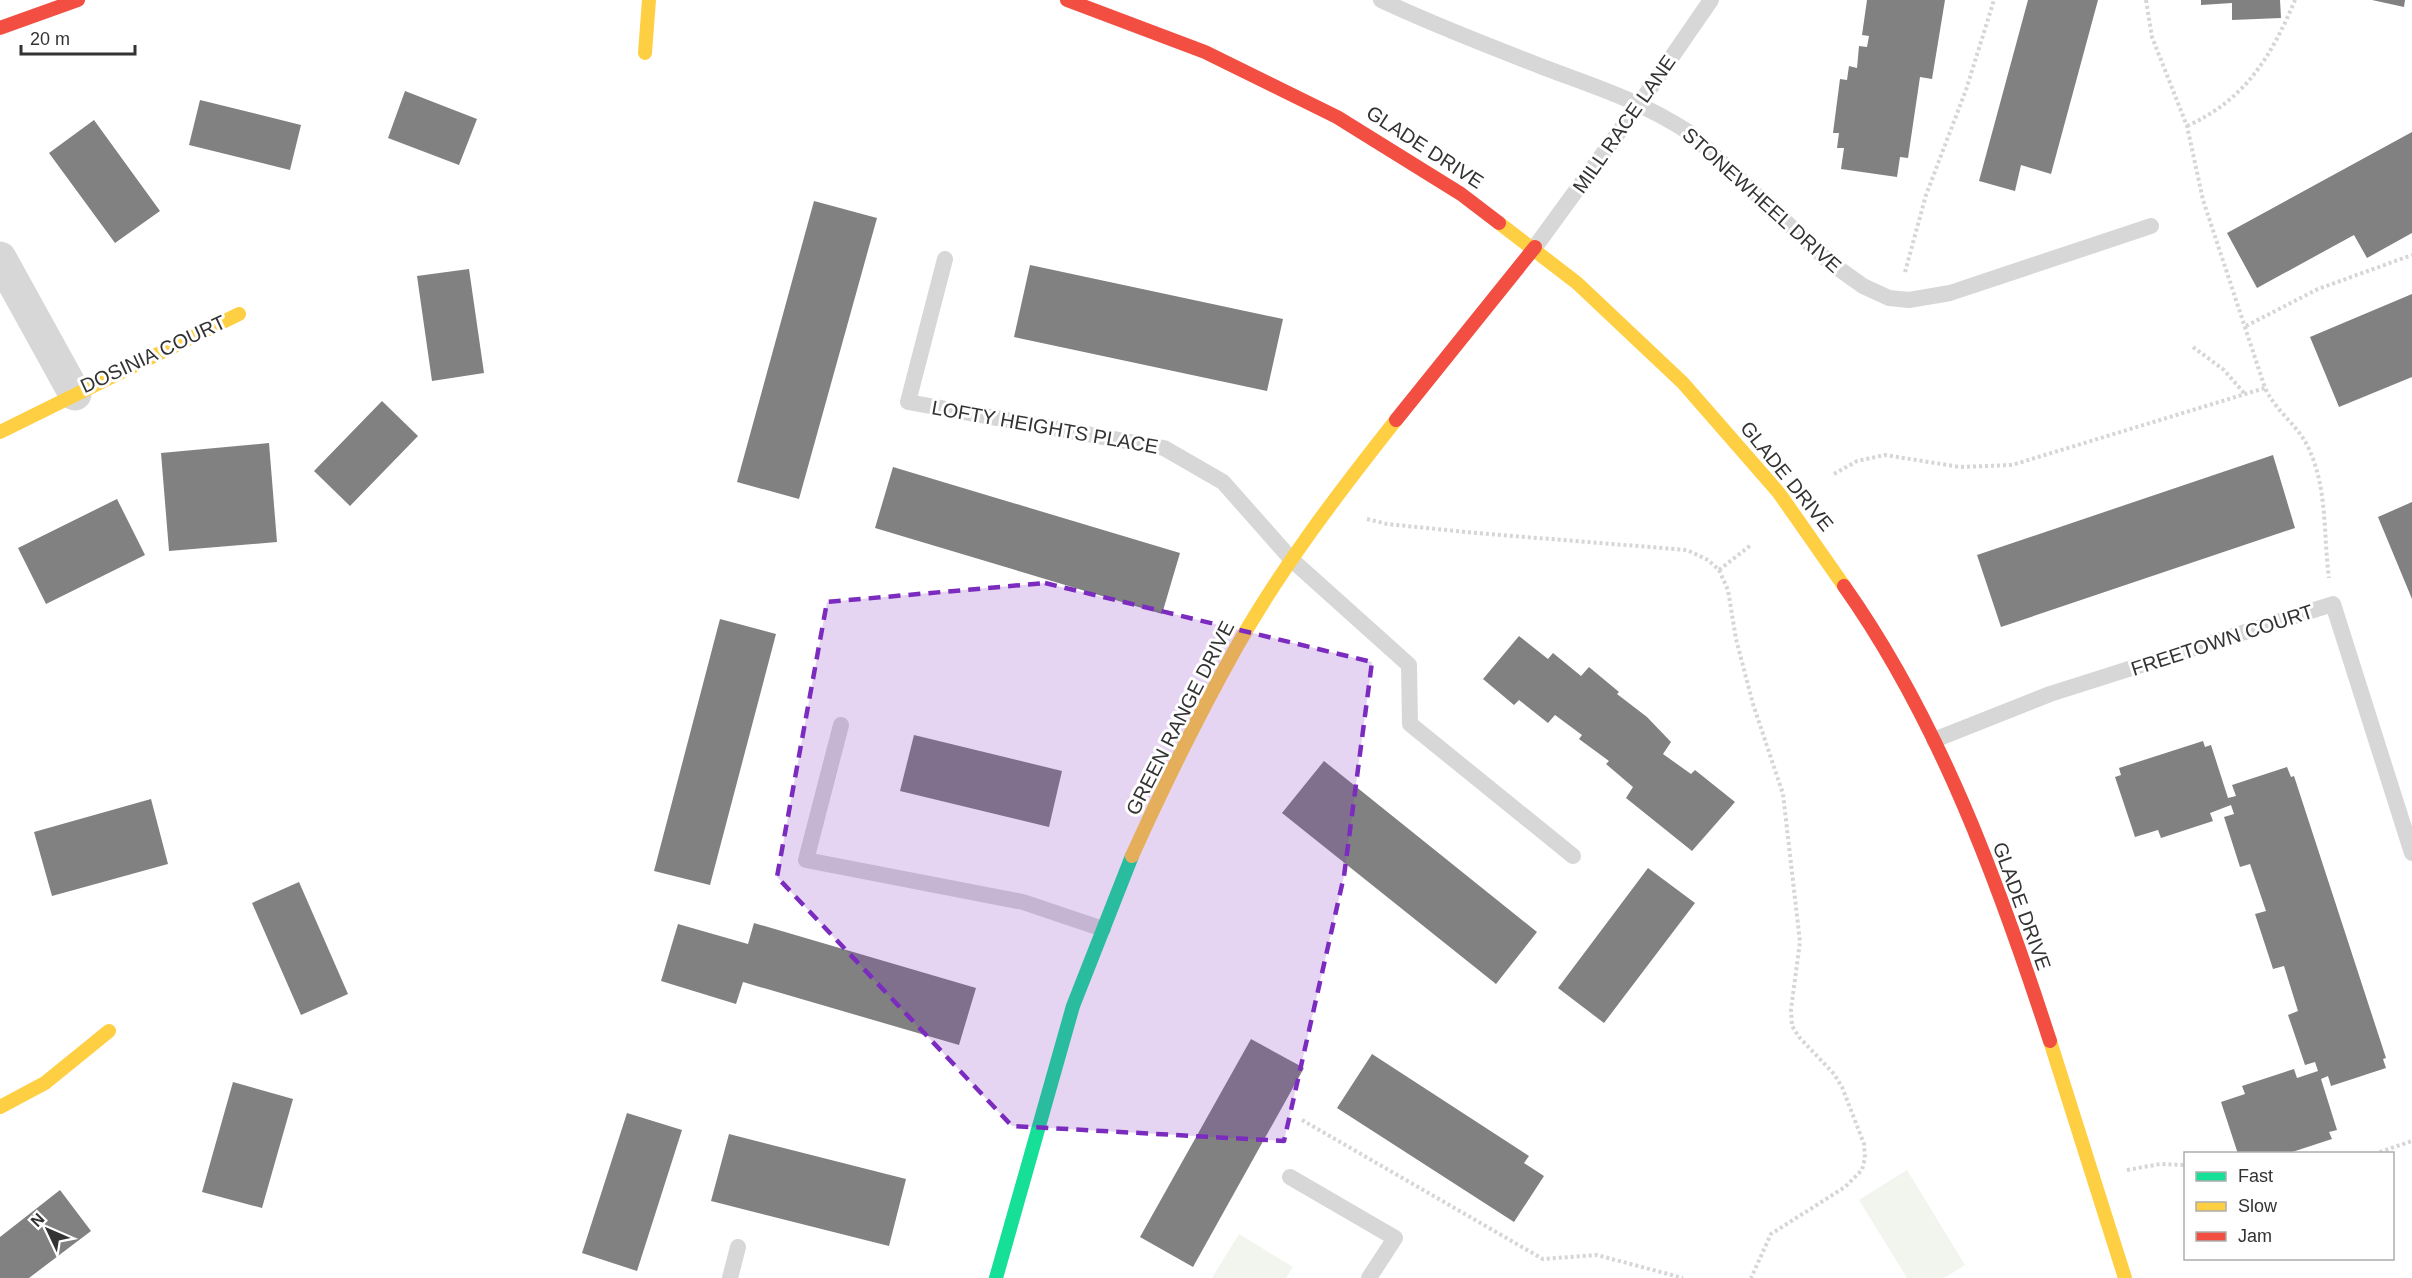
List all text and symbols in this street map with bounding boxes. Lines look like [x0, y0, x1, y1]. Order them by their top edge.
scale bar [21, 18, 135, 56]
text: 20 m [30, 29, 70, 49]
street label: MILL RACE LANE [1568, 51, 1680, 197]
street label: GLADE DRIVE [1363, 101, 1487, 193]
street label: STONEWHEEL DRIVE [1678, 123, 1846, 277]
street label: DOSINIA COURT [77, 311, 229, 397]
street label: LOFTY HEIGHTS PLACE [930, 396, 1160, 458]
street label: GLADE DRIVE [1736, 417, 1838, 535]
street label: FREETOWN COURT [2128, 600, 2316, 680]
street label: GREEN RANGE DRIVE [1122, 617, 1238, 819]
street label: GLADE DRIVE [1989, 839, 2055, 973]
legend [2184, 1152, 2394, 1260]
text: Fast [2238, 1166, 2273, 1186]
text: Slow [2238, 1196, 2278, 1216]
north arrow [18, 1200, 78, 1260]
text: N [27, 1210, 48, 1230]
text: Jam [2238, 1226, 2272, 1246]

